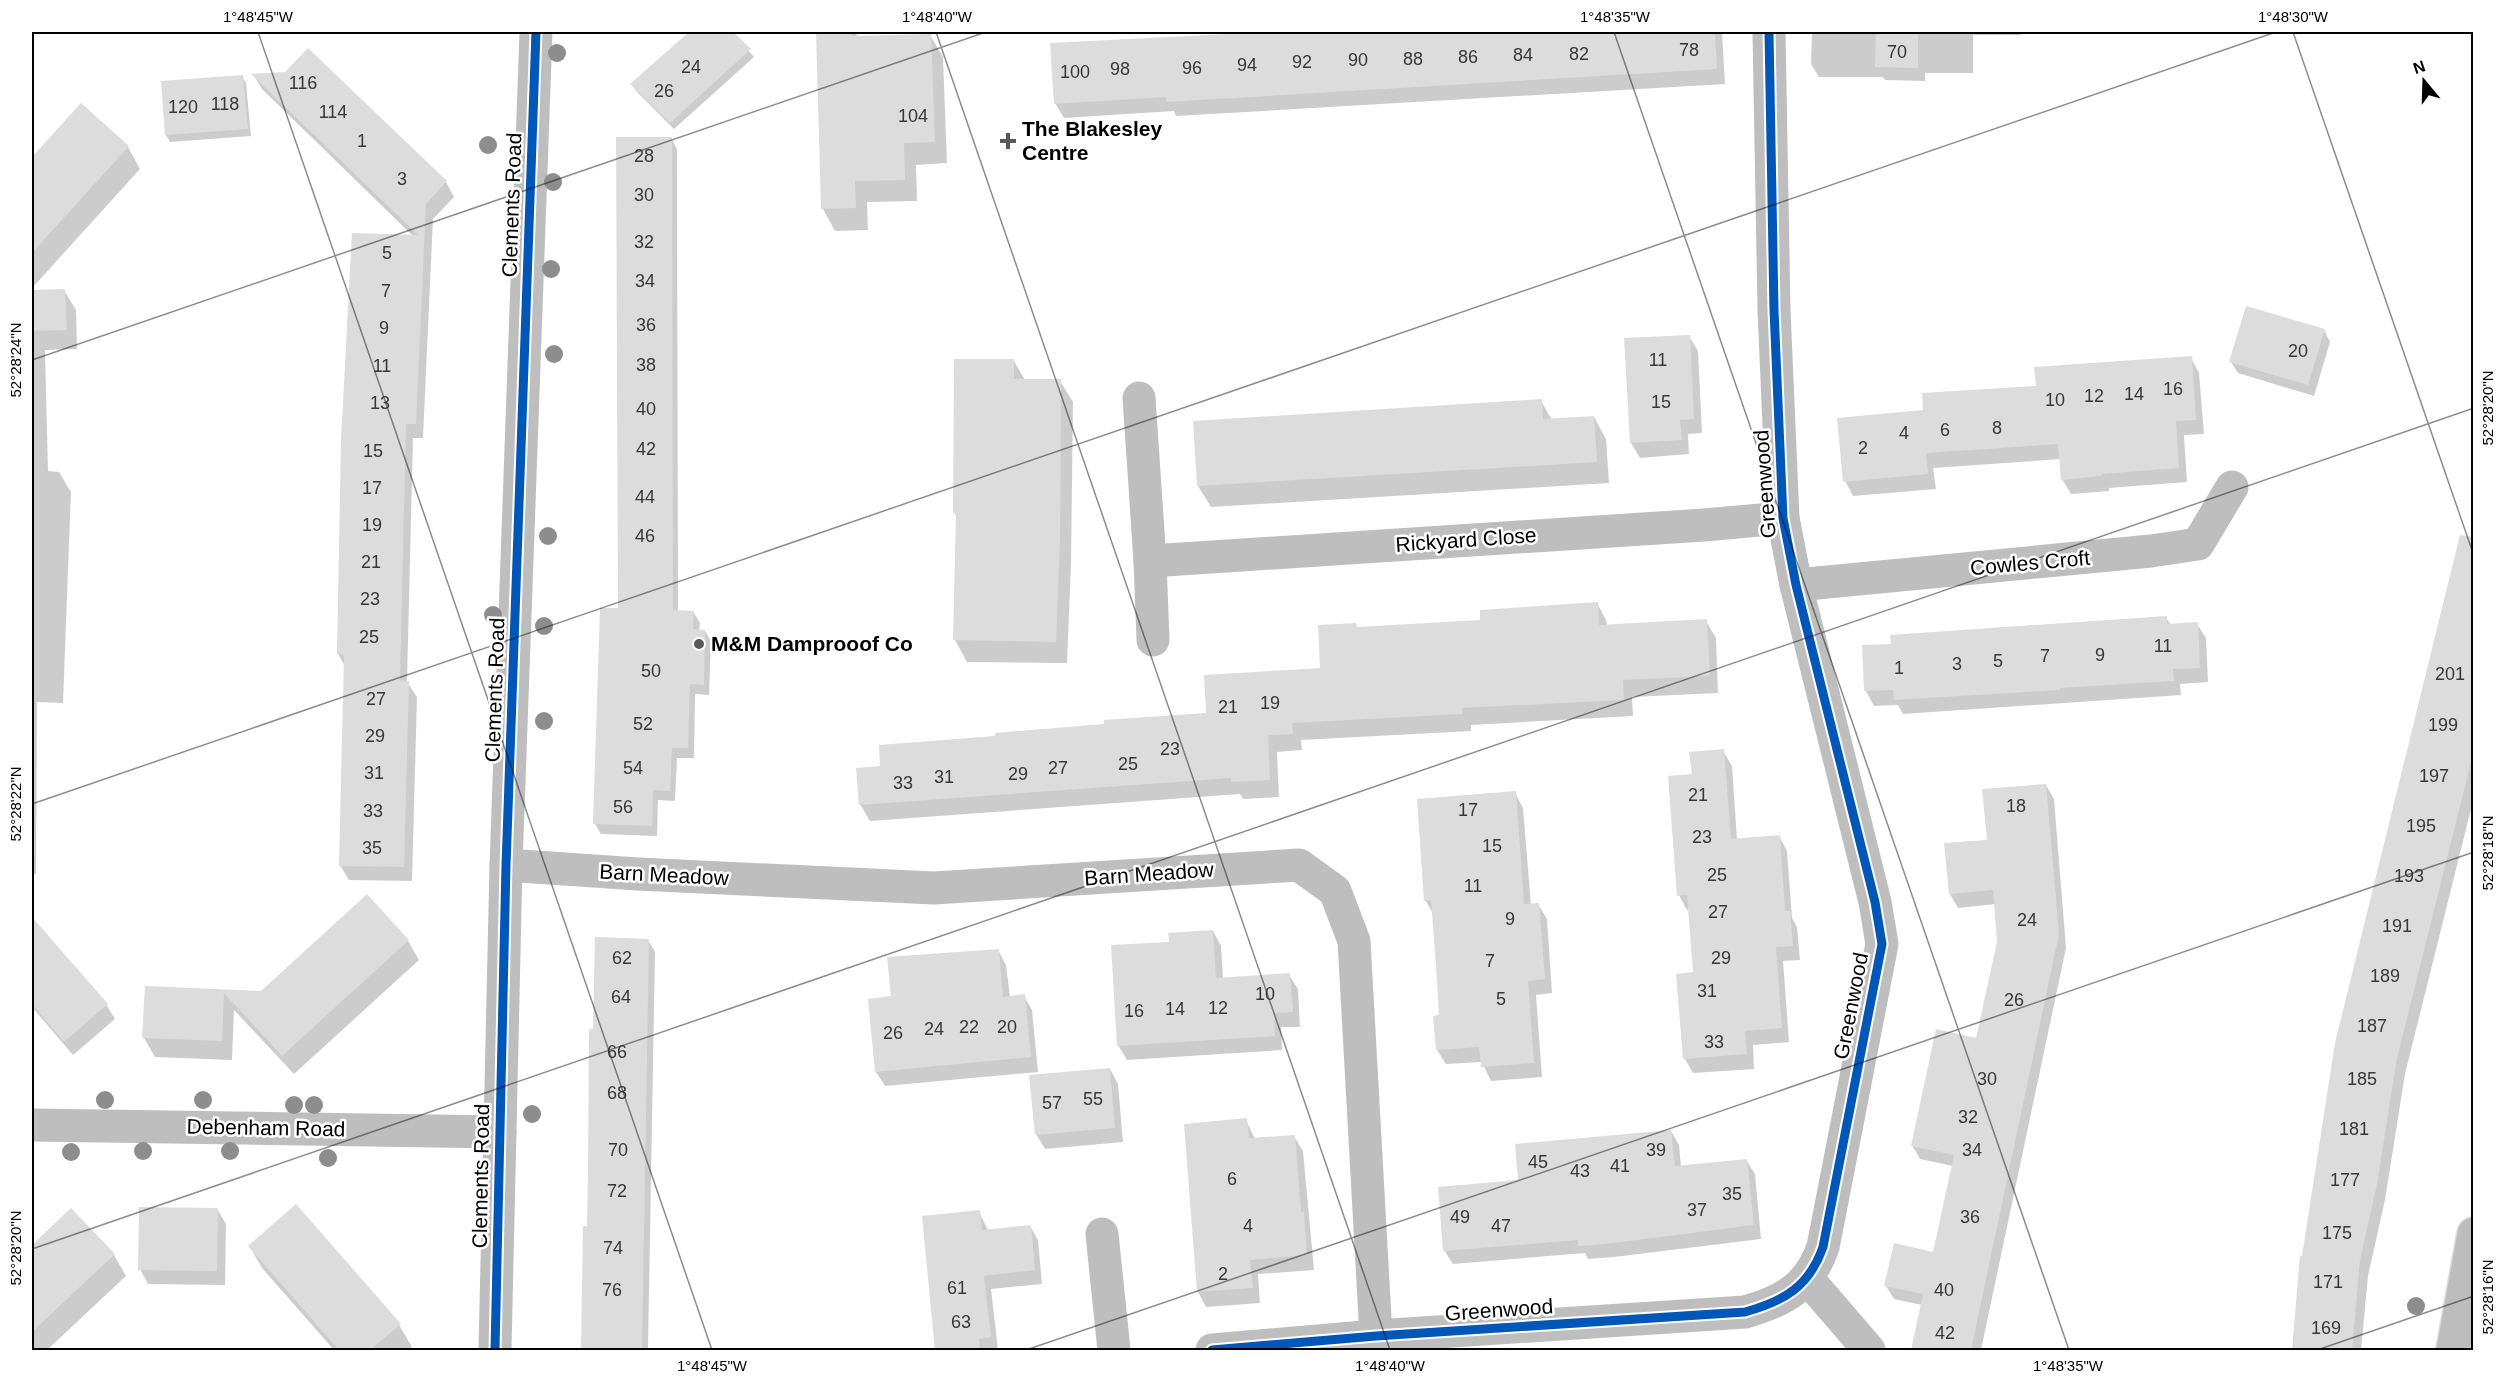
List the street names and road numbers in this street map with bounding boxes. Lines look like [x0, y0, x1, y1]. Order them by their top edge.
street label: Clements Road [497, 132, 526, 278]
street label: Greenwood [1749, 429, 1780, 539]
street label: Rickyard Close [1395, 523, 1537, 556]
street label: Cowles Croft [1969, 546, 2091, 579]
street label: Clements Road [480, 617, 509, 763]
street label: Barn Meadow [1084, 857, 1215, 889]
street label: Barn Meadow [599, 860, 730, 889]
street label: Greenwood [1829, 950, 1872, 1061]
street label: Clements Road [468, 1103, 493, 1249]
street label: Debenham Road [186, 1115, 346, 1140]
street label: Greenwood [1444, 1294, 1554, 1325]

